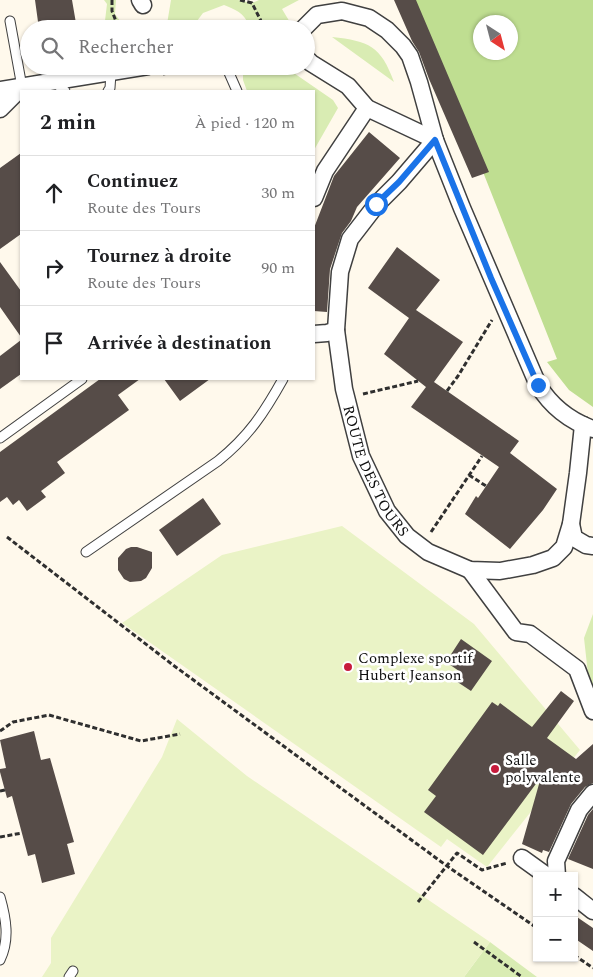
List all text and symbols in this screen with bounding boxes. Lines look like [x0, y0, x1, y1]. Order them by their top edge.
north arrow [473, 15, 518, 60]
search box [20, 20, 315, 75]
text: Rechercher [78, 33, 174, 62]
icon: search [38, 34, 66, 62]
text: 2 min [40, 107, 96, 139]
text: À pied · 120 m [194, 111, 295, 135]
text: Continuez [87, 167, 178, 196]
icon: ahead [40, 179, 68, 207]
text: 30 m [261, 181, 295, 205]
route start [365, 193, 388, 216]
text: Route des Tours [87, 196, 201, 220]
text: Tournez à droite [87, 242, 231, 271]
icon: right [40, 254, 68, 282]
text: 90 m [261, 256, 295, 280]
text: Route des Tours [87, 271, 201, 295]
icon: arrive [40, 329, 68, 357]
text: Arrivée à destination [87, 329, 271, 358]
route end [527, 374, 550, 397]
street label: ROUTE DES TOURS [337, 403, 414, 542]
place label: Complexe sportif Hubert Jeanson [358, 647, 474, 687]
marker: Complexe sportif Hubert Jeanson [342, 661, 354, 673]
place label: Salle polyvalente [505, 749, 581, 789]
marker: Salle polyvalente [489, 763, 501, 775]
map controls [533, 872, 578, 962]
button: + [533, 872, 578, 917]
button: − [533, 917, 578, 962]

